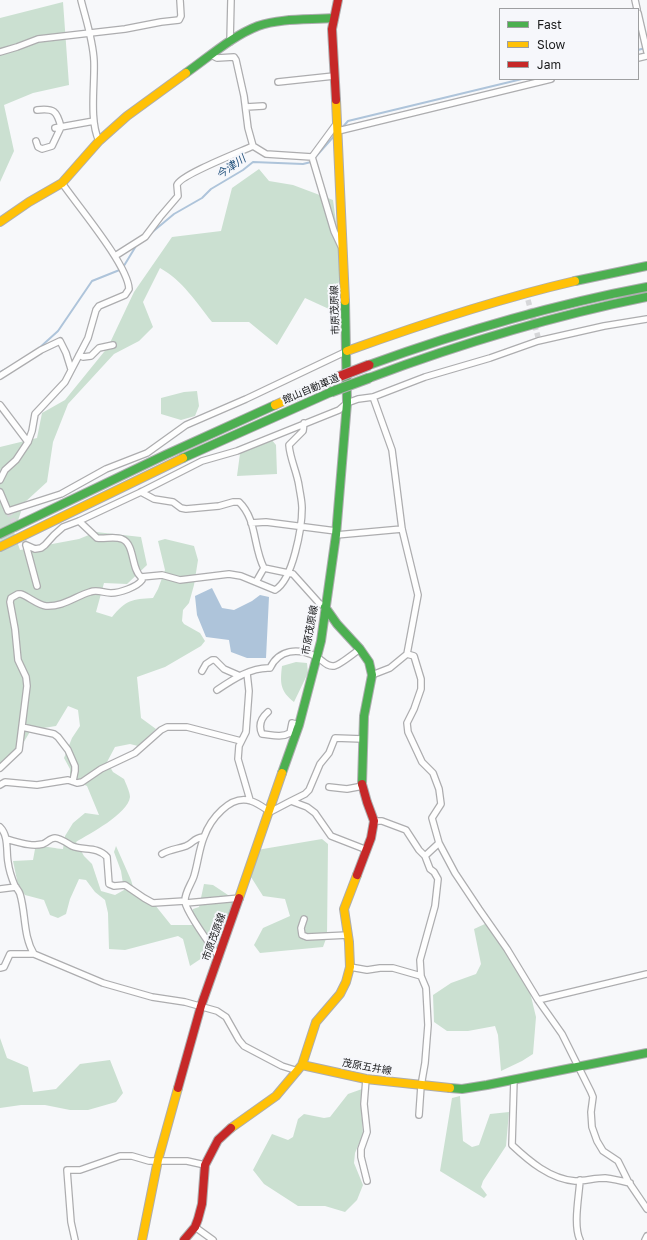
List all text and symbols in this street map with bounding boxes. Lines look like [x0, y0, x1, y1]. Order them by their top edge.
legend [499, 8, 639, 80]
text: Fast [537, 17, 562, 32]
text: Slow [537, 37, 565, 52]
text: Jam [537, 57, 561, 72]
water label: 今津川 [214, 152, 248, 182]
street label: 市原茂原線 [328, 285, 342, 335]
street label: 館山自動車道 [281, 372, 341, 406]
street label: 市原茂原線 [300, 604, 320, 656]
street label: 市原茂原線 [200, 911, 228, 963]
street label: 茂原五井線 [341, 1057, 393, 1077]

